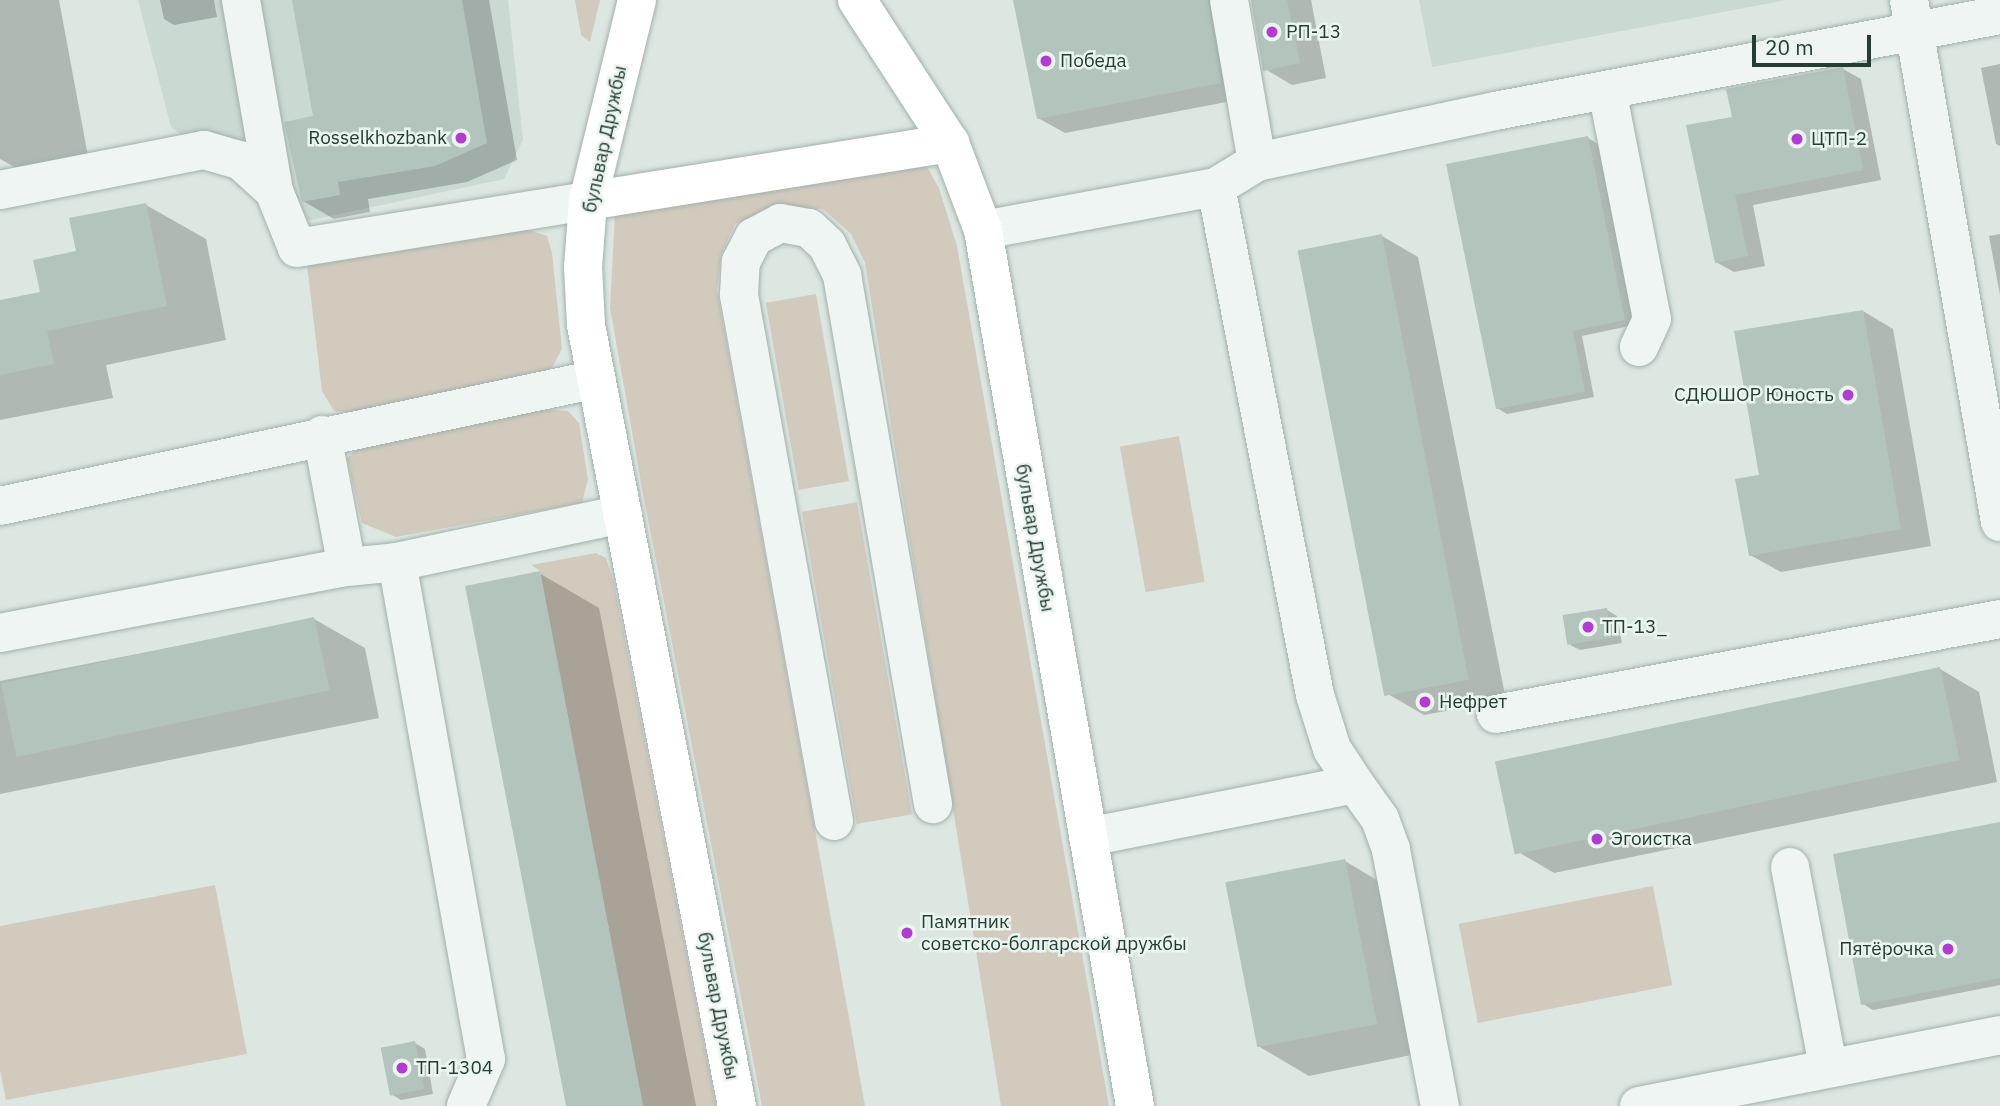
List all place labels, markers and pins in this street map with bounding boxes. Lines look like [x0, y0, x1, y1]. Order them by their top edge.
place label: РП-13 [1286, 21, 1341, 43]
marker: РП-13 [1264, 24, 1280, 40]
place label: Победа [1060, 50, 1127, 72]
marker: Победа [1038, 53, 1054, 69]
place label: Rosselkhozbank [308, 127, 447, 149]
place label: ЦТП-2 [1811, 128, 1867, 150]
marker: Rosselkhozbank [453, 130, 469, 146]
marker: ЦТП-2 [1789, 131, 1805, 147]
place label: СДЮШОР Юность [1674, 384, 1834, 406]
marker: СДЮШОР Юность [1840, 387, 1856, 403]
place label: ТП-13_ [1602, 616, 1667, 638]
marker: ТП-13_ [1580, 619, 1596, 635]
place label: Нефрет [1439, 691, 1507, 713]
marker: Нефрет [1417, 694, 1433, 710]
place label: Эгоистка [1611, 828, 1692, 850]
marker: Эгоистка [1589, 831, 1605, 847]
place label: Памятник советско-болгарской дружбы [921, 911, 1187, 955]
marker: Памятник советско-болгарской дружбы [899, 925, 915, 941]
place label: Пятёрочка [1839, 938, 1934, 960]
marker: Пятёрочка [1940, 941, 1956, 957]
place label: ТП-1304 [416, 1057, 493, 1079]
marker: ТП-1304 [394, 1060, 410, 1076]

